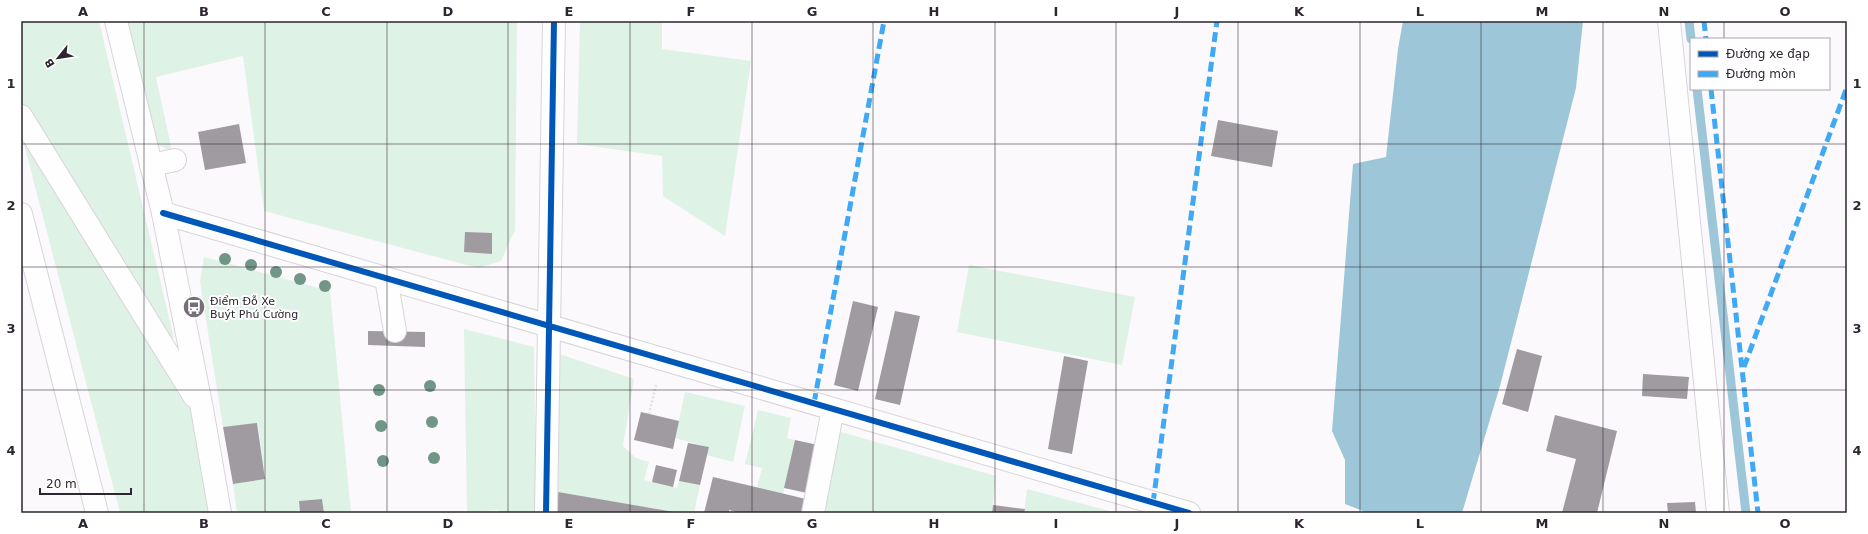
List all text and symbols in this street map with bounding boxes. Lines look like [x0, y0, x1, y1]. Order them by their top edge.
text: A [78, 4, 88, 19]
text: B [199, 4, 209, 19]
text: C [321, 4, 331, 19]
text: D [443, 4, 454, 19]
text: E [565, 4, 573, 19]
text: F [687, 4, 695, 19]
text: G [807, 4, 817, 19]
text: H [929, 4, 939, 19]
text: I [1054, 4, 1058, 19]
text: J [1174, 4, 1179, 19]
text: K [1294, 4, 1305, 19]
text: L [1416, 4, 1424, 19]
text: M [1536, 4, 1548, 19]
text: N [1659, 4, 1669, 19]
text: O [1779, 4, 1791, 19]
north arrow [38, 38, 78, 78]
legend [1690, 38, 1830, 90]
text: Đường xe đạp [1726, 47, 1810, 61]
text: B [42, 56, 57, 70]
text: Đường mòn [1726, 67, 1796, 81]
text: 1 [6, 76, 16, 91]
text: 1 [1852, 76, 1862, 91]
text: 2 [6, 198, 16, 213]
text: 2 [1852, 198, 1862, 213]
bus stop icon: Điểm Đỗ Xe Buýt Phú Cường [181, 294, 207, 320]
place label: Điểm Đỗ Xe Buýt Phú Cường [210, 295, 298, 321]
text: 3 [6, 321, 16, 336]
text: 3 [1852, 321, 1862, 336]
text: 4 [6, 443, 16, 458]
text: 4 [1852, 443, 1862, 458]
scale bar [40, 470, 131, 496]
text: 20 m [46, 477, 77, 491]
text: A [78, 516, 88, 531]
text: B [199, 516, 209, 531]
text: C [321, 516, 331, 531]
text: D [443, 516, 454, 531]
text: E [565, 516, 573, 531]
text: F [687, 516, 695, 531]
text: G [807, 516, 817, 531]
text: H [929, 516, 939, 531]
text: I [1054, 516, 1058, 531]
text: J [1174, 516, 1179, 531]
text: K [1294, 516, 1305, 531]
text: L [1416, 516, 1424, 531]
text: M [1536, 516, 1548, 531]
text: N [1659, 516, 1669, 531]
text: O [1779, 516, 1791, 531]

